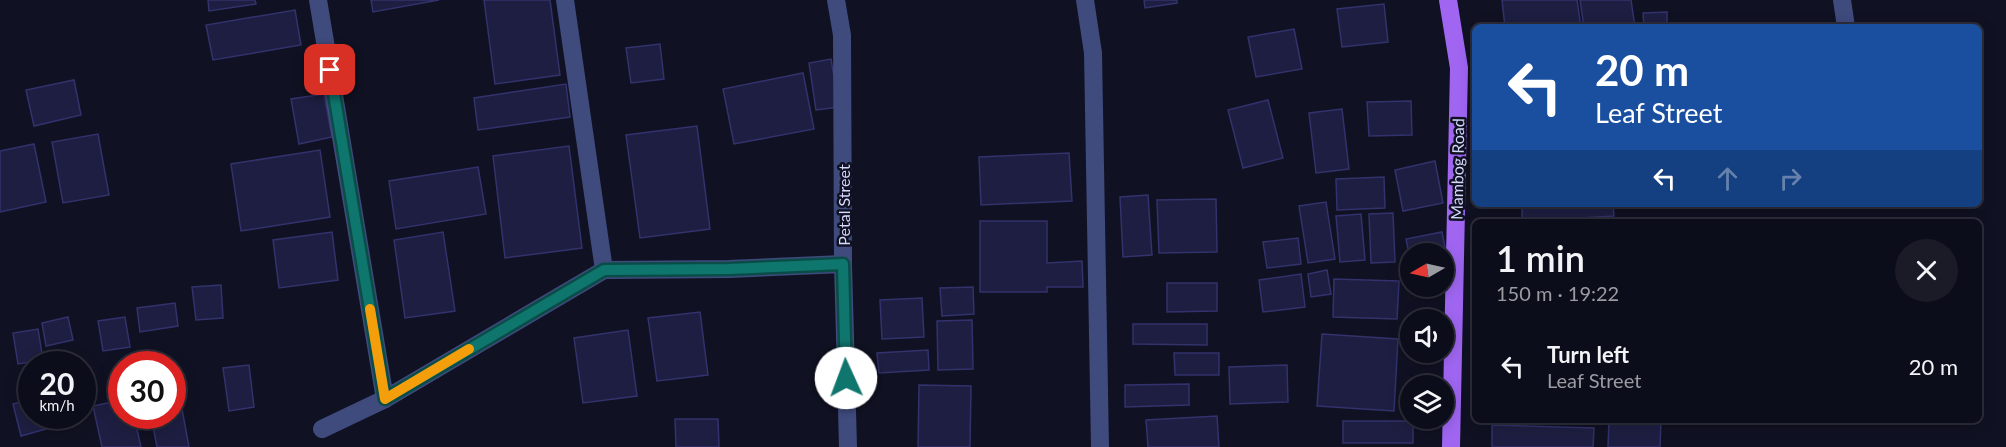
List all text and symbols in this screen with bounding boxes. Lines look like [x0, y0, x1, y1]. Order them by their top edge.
pin [304, 44, 355, 95]
text: 20 m [1595, 45, 1689, 95]
icon: left [1496, 48, 1574, 126]
icon: arrive [313, 53, 346, 86]
text: Leaf Street [1595, 96, 1722, 129]
street label: Mambog Road [1447, 118, 1467, 220]
icon: left [1648, 162, 1681, 195]
icon: ahead [1711, 162, 1744, 195]
icon: right [1774, 162, 1807, 195]
street label: Petal Street [834, 164, 853, 246]
text: 1 min [1496, 236, 1585, 280]
button: close [1895, 239, 1958, 302]
north arrow [1400, 243, 1454, 297]
map controls [1400, 243, 1454, 429]
text: 150 m · 19:22 [1496, 281, 1619, 305]
button: sound [1400, 309, 1454, 363]
text: Turn left [1547, 341, 1629, 368]
position arrow [814, 346, 878, 410]
icon: left [1496, 350, 1529, 383]
speed limit sign: 30 [108, 351, 186, 429]
text: 20 m [1909, 353, 1958, 380]
text: 20 [40, 365, 74, 401]
text: Leaf Street [1547, 368, 1641, 392]
button: layers [1400, 375, 1454, 429]
text: km/h [39, 396, 75, 414]

